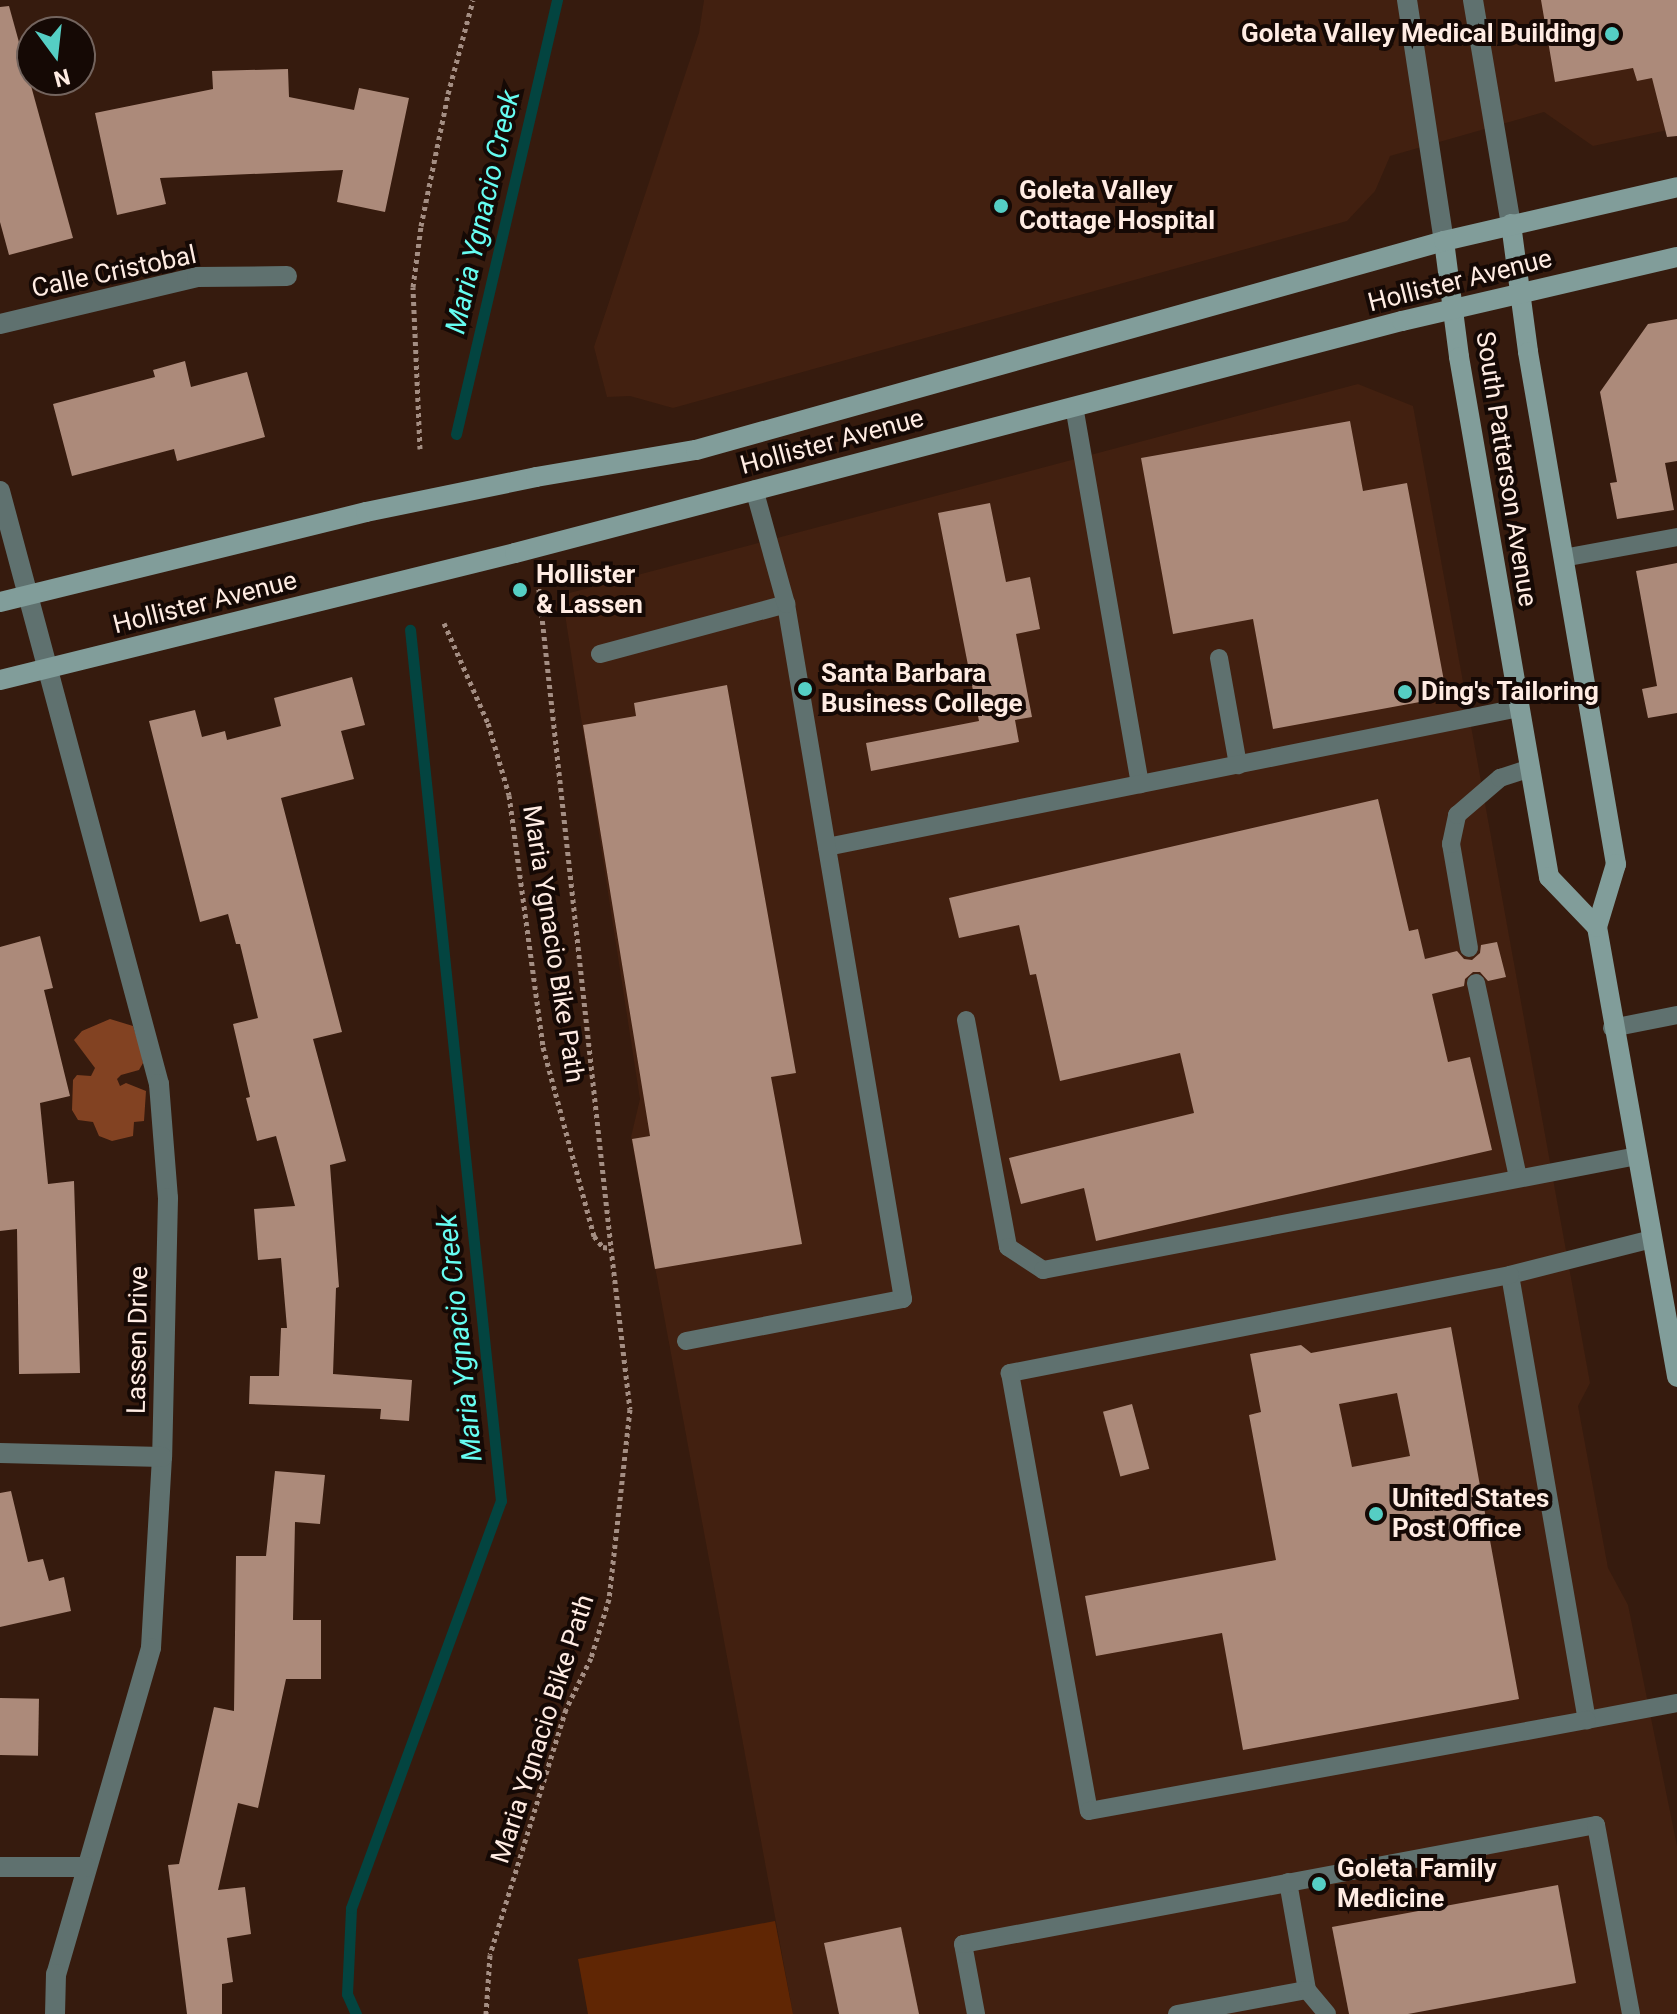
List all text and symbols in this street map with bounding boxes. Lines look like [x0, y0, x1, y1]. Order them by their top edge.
north arrow [16, 16, 96, 96]
place label: Goleta Valley Medical Building [1241, 18, 1596, 50]
marker: Goleta Valley Medical Building [1603, 25, 1621, 43]
text: N [51, 64, 73, 92]
water label: Maria Ygnacio Creek [439, 87, 527, 337]
place label: Goleta Valley Cottage Hospital [1019, 175, 1215, 236]
marker: Goleta Valley Cottage Hospital [990, 195, 1012, 217]
street label: Calle Cristobal [29, 239, 199, 305]
street label: Hollister Avenue [1365, 243, 1555, 319]
street label: South Patterson Avenue [1469, 329, 1543, 609]
street label: Hollister Avenue [737, 403, 927, 481]
place label: Hollister & Lassen [536, 559, 643, 620]
street label: Hollister Avenue [110, 565, 300, 641]
marker: Hollister & Lassen [511, 581, 529, 599]
place label: Santa Barbara Business College [821, 658, 1023, 720]
place label: Ding's Tailoring [1421, 676, 1599, 708]
marker: Santa Barbara Business College [796, 680, 814, 698]
marker: Ding's Tailoring [1396, 683, 1414, 701]
street label: Maria Ygnacio Bike Path [516, 803, 590, 1085]
water label: Maria Ygnacio Creek [430, 1213, 490, 1463]
street label: Lassen Drive [121, 1266, 155, 1414]
place label: United States Post Office [1392, 1483, 1549, 1544]
marker: United States Post Office [1367, 1505, 1385, 1523]
street label: Maria Ygnacio Bike Path [485, 1591, 601, 1867]
place label: Goleta Family Medicine [1337, 1853, 1497, 1914]
marker: Goleta Family Medicine [1308, 1873, 1330, 1895]

